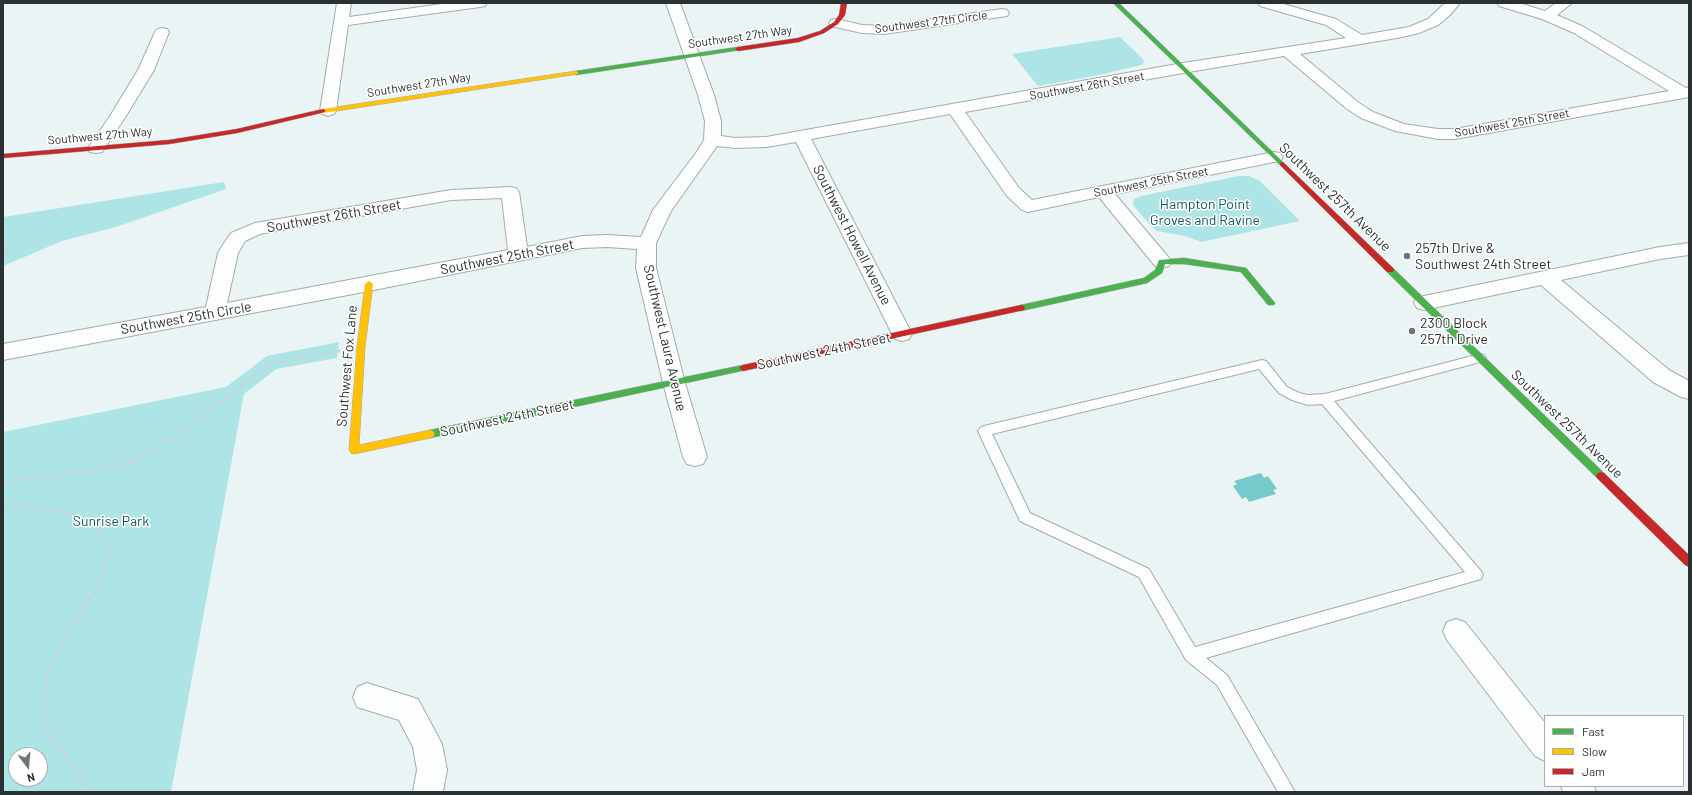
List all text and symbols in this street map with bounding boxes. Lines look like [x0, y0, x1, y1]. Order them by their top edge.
street label: Southwest 27th Circle [874, 8, 988, 36]
street label: Southwest 27th Way [687, 23, 793, 51]
street label: Southwest 26th Street [1028, 69, 1146, 103]
street label: Southwest 27th Way [366, 70, 472, 100]
street label: Southwest 25th Street [1453, 106, 1571, 140]
street label: Southwest 27th Way [47, 124, 153, 148]
street label: Southwest 257th Avenue [1276, 139, 1394, 255]
street label: Southwest Howell Avenue [809, 162, 895, 308]
street label: Southwest 25th Street [1092, 164, 1210, 200]
street label: Southwest 26th Street [266, 196, 402, 236]
park label: Hampton Point Groves and Ravine [1150, 196, 1260, 228]
street label: Southwest 25th Street [439, 236, 575, 278]
place label: 257th Drive & Southwest 24th Street [1415, 240, 1552, 272]
marker: 257th Drive & Southwest 24th Street [1402, 251, 1412, 261]
street label: Southwest Laura Avenue [640, 263, 690, 413]
street label: Southwest 25th Circle [119, 298, 253, 338]
street label: Southwest Fox Lane [333, 305, 361, 427]
place label: 2300 Block 257th Drive [1420, 315, 1488, 348]
marker: 2300 Block 257th Drive [1407, 326, 1417, 336]
street label: Southwest 24th Street [755, 329, 893, 373]
street label: Southwest 257th Avenue [1508, 366, 1626, 482]
street label: Southwest 24th Street [438, 396, 576, 440]
park label: Sunrise Park [73, 513, 149, 529]
legend [1544, 715, 1684, 787]
text: Fast [1582, 724, 1605, 738]
text: Slow [1582, 744, 1607, 758]
north arrow [8, 747, 48, 787]
text: Jam [1582, 764, 1605, 778]
text: N [26, 771, 36, 785]

